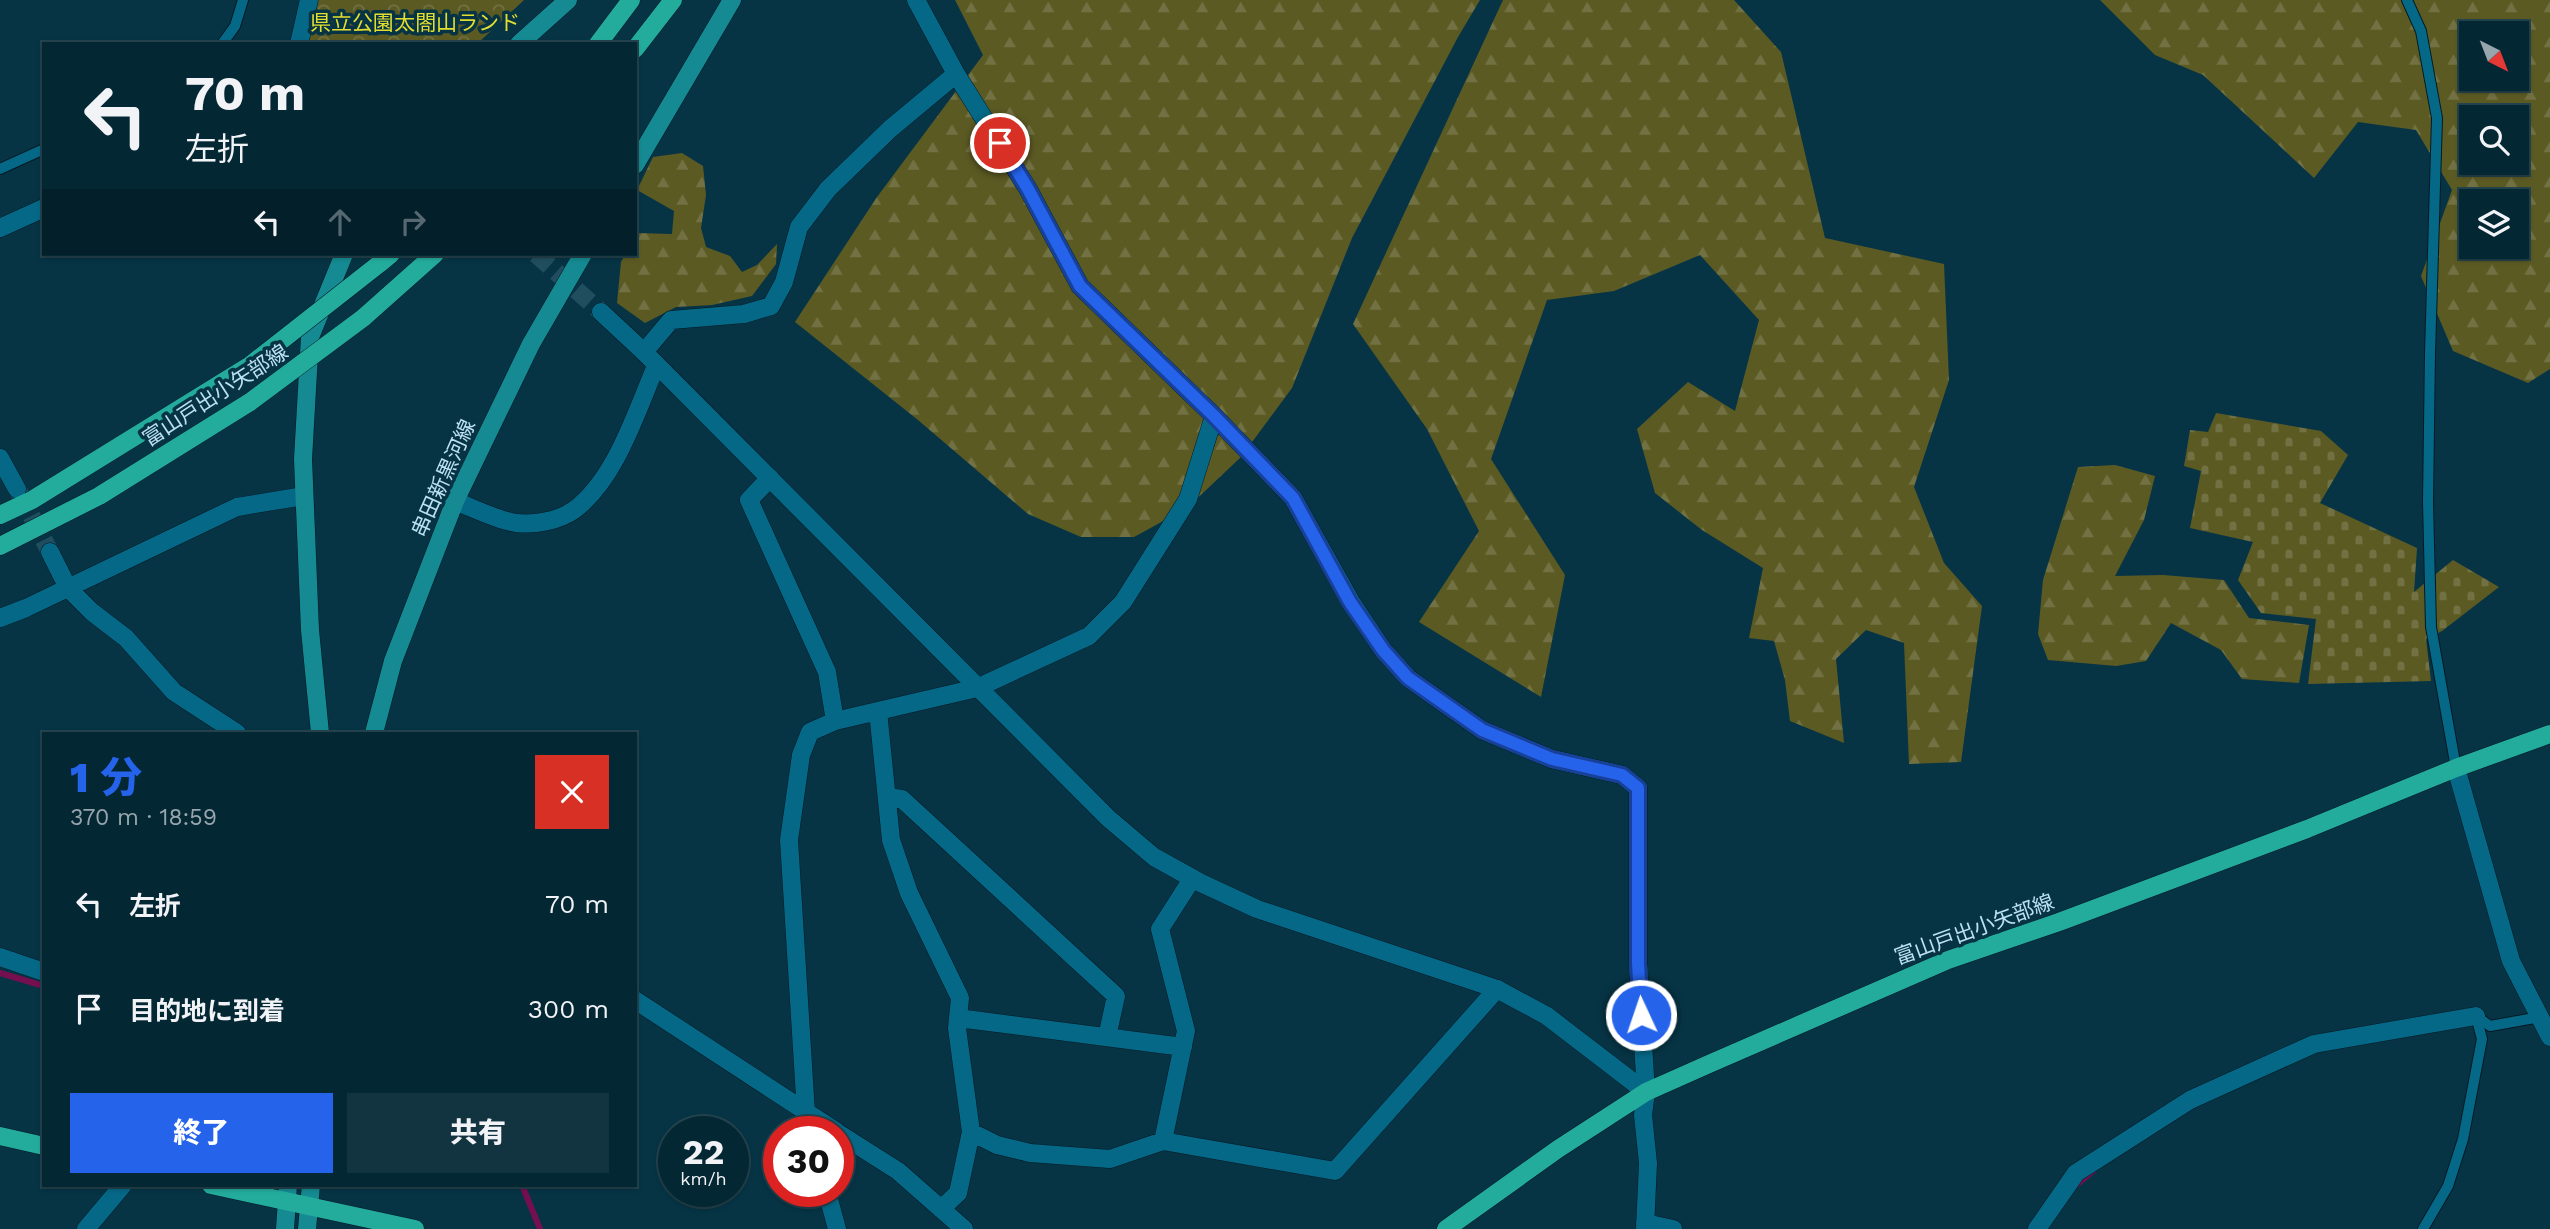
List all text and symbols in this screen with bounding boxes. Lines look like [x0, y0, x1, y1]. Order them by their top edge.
park label: 県立公園太閤山ランド [310, 10, 520, 35]
north arrow [2459, 21, 2529, 91]
map controls [2459, 21, 2529, 259]
text: 70 m [185, 64, 305, 122]
icon: left [70, 70, 161, 161]
button: search [2459, 105, 2529, 175]
pin [970, 113, 1030, 173]
icon: arrive [981, 124, 1019, 162]
text: 左折 [185, 130, 249, 168]
button: layers [2459, 189, 2529, 259]
icon: left [248, 203, 286, 241]
icon: ahead [321, 203, 359, 241]
icon: right [394, 203, 432, 241]
street label: 富山戸出小矢部線 [138, 339, 292, 451]
street label: 串田新黒河線 [406, 415, 480, 541]
text: 1 分 [70, 753, 142, 802]
button: close [535, 755, 609, 829]
text: 370 m · 18:59 [70, 804, 217, 831]
icon: left [70, 885, 108, 923]
text: 70 m [545, 889, 609, 919]
street label: 富山戸出小矢部線 [1891, 889, 2057, 969]
text: 左折 [129, 891, 181, 921]
position arrow [1604, 978, 1678, 1052]
icon: arrive [70, 990, 108, 1028]
text: 300 m [528, 994, 609, 1024]
text: 目的地に到着 [129, 996, 285, 1026]
button: 終了 [70, 1093, 333, 1173]
button: 共有 [347, 1093, 609, 1173]
speed limit sign: 30 [763, 1116, 854, 1207]
text: 22 [683, 1131, 724, 1173]
text: km/h [680, 1168, 727, 1189]

